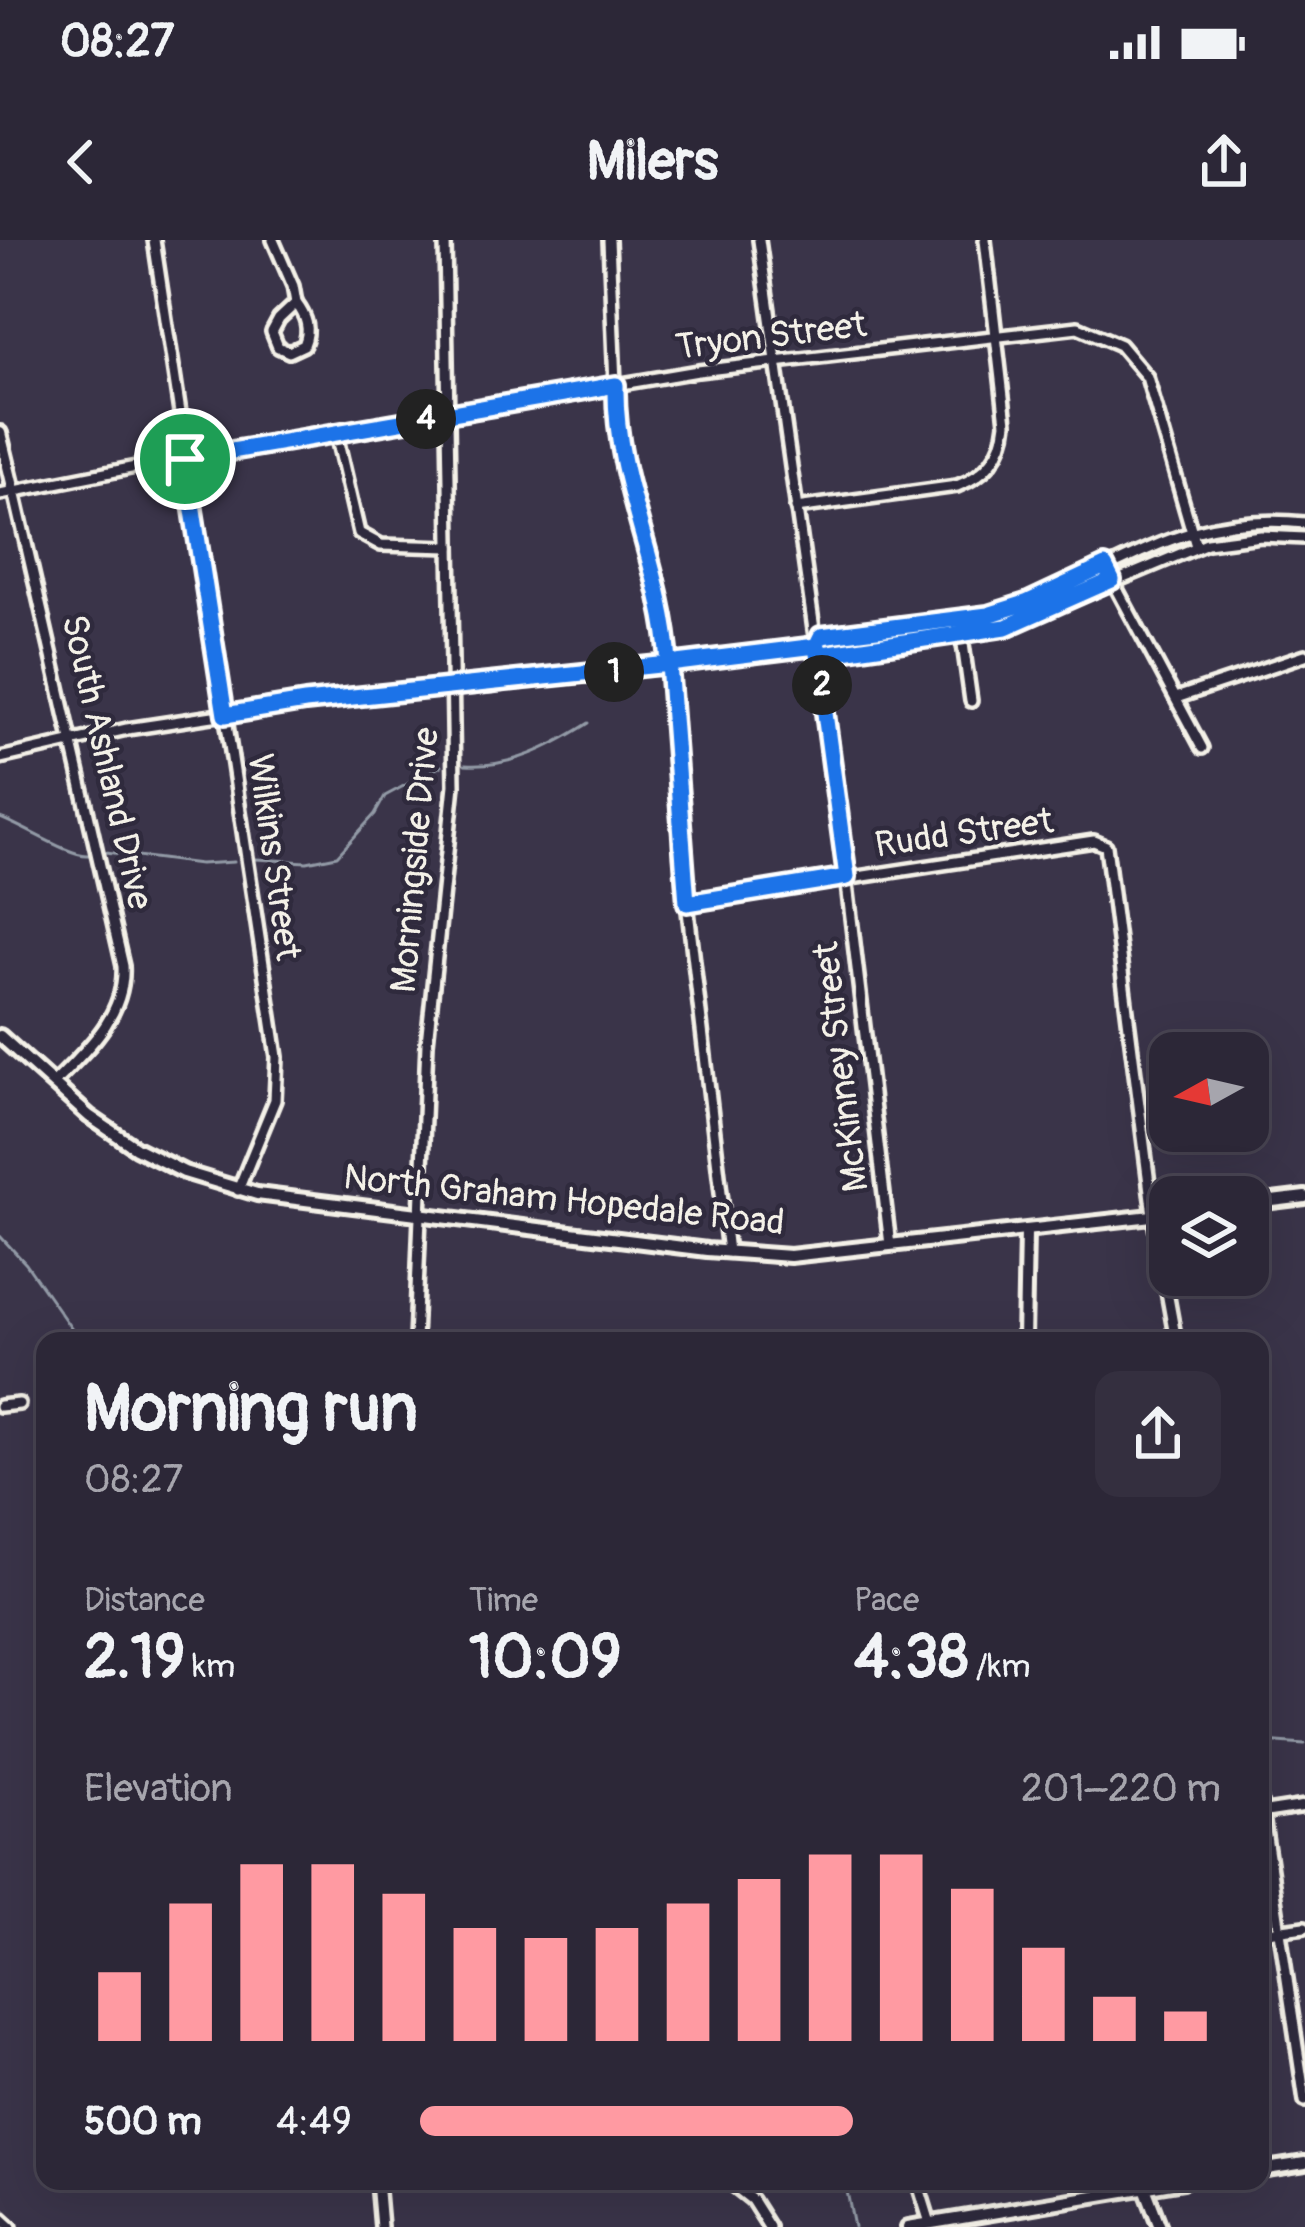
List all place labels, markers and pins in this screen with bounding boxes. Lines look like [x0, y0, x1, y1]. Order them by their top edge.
pin: 4 [396, 389, 456, 449]
pin [134, 408, 236, 510]
pin: 1 [584, 642, 644, 702]
pin: 2 [792, 655, 852, 715]

